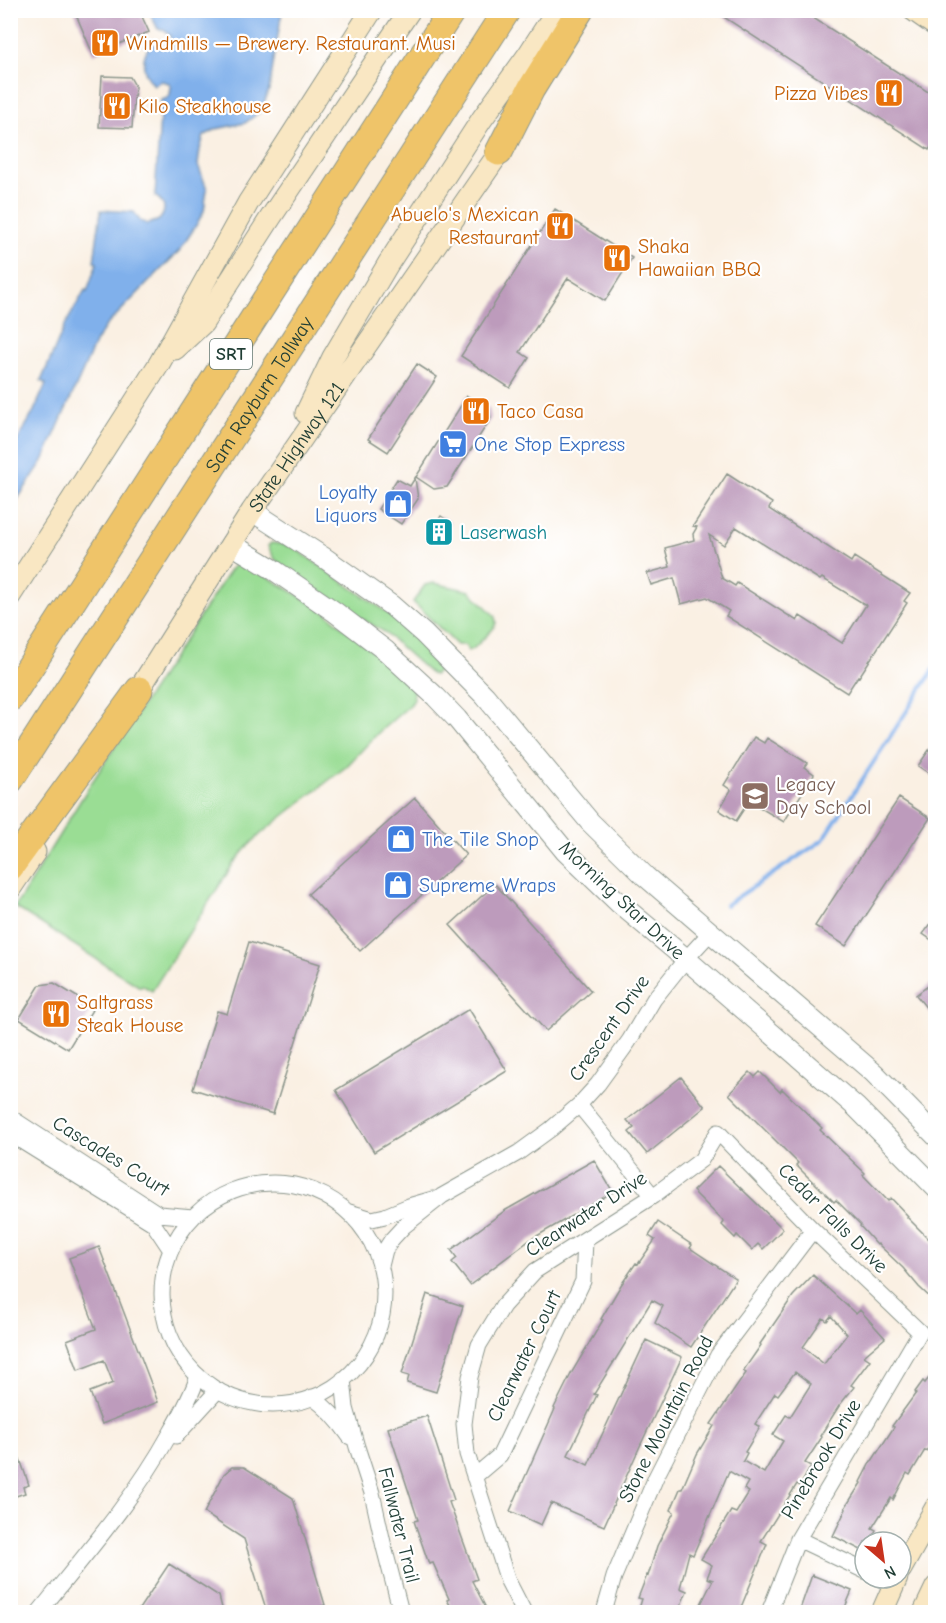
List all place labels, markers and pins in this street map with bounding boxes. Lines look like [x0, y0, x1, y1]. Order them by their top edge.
restaurant icon: Windmills — Brewery. Restaurant. Musi [89, 27, 121, 59]
place label: Windmills — Brewery. Restaurant. Musi [126, 32, 456, 55]
restaurant icon: Pizza Vibes [873, 77, 905, 109]
place label: Pizza Vibes [774, 82, 868, 105]
restaurant icon: Kilo Steakhouse [101, 90, 133, 122]
place label: Kilo Steakhouse [138, 95, 271, 118]
place label: Abuelo's Mexican Restaurant [391, 203, 540, 249]
restaurant icon: Abuelo's Mexican Restaurant [544, 210, 576, 242]
place label: Shaka Hawaiian BBQ [638, 235, 761, 281]
restaurant icon: Shaka Hawaiian BBQ [601, 242, 633, 274]
restaurant icon: Taco Casa [460, 395, 492, 427]
place label: Taco Casa [497, 400, 584, 423]
supermarket icon: One Stop Express [437, 428, 469, 460]
place label: One Stop Express [474, 433, 625, 456]
place label: Loyalty Liquors [315, 481, 377, 527]
shop icon: Loyalty Liquors [382, 488, 414, 520]
building icon: Laserwash [423, 516, 455, 548]
place label: Laserwash [460, 521, 547, 544]
place label: Legacy Day School [776, 773, 871, 819]
school or university icon: Legacy Day School [739, 780, 771, 812]
shop icon: The Tile Shop [385, 823, 417, 855]
place label: The Tile Shop [422, 828, 539, 851]
shop icon: Supreme Wraps [382, 869, 414, 901]
place label: Supreme Wraps [419, 874, 556, 897]
place label: Saltgrass Steak House [77, 991, 183, 1037]
restaurant icon: Saltgrass Steak House [40, 998, 72, 1030]

